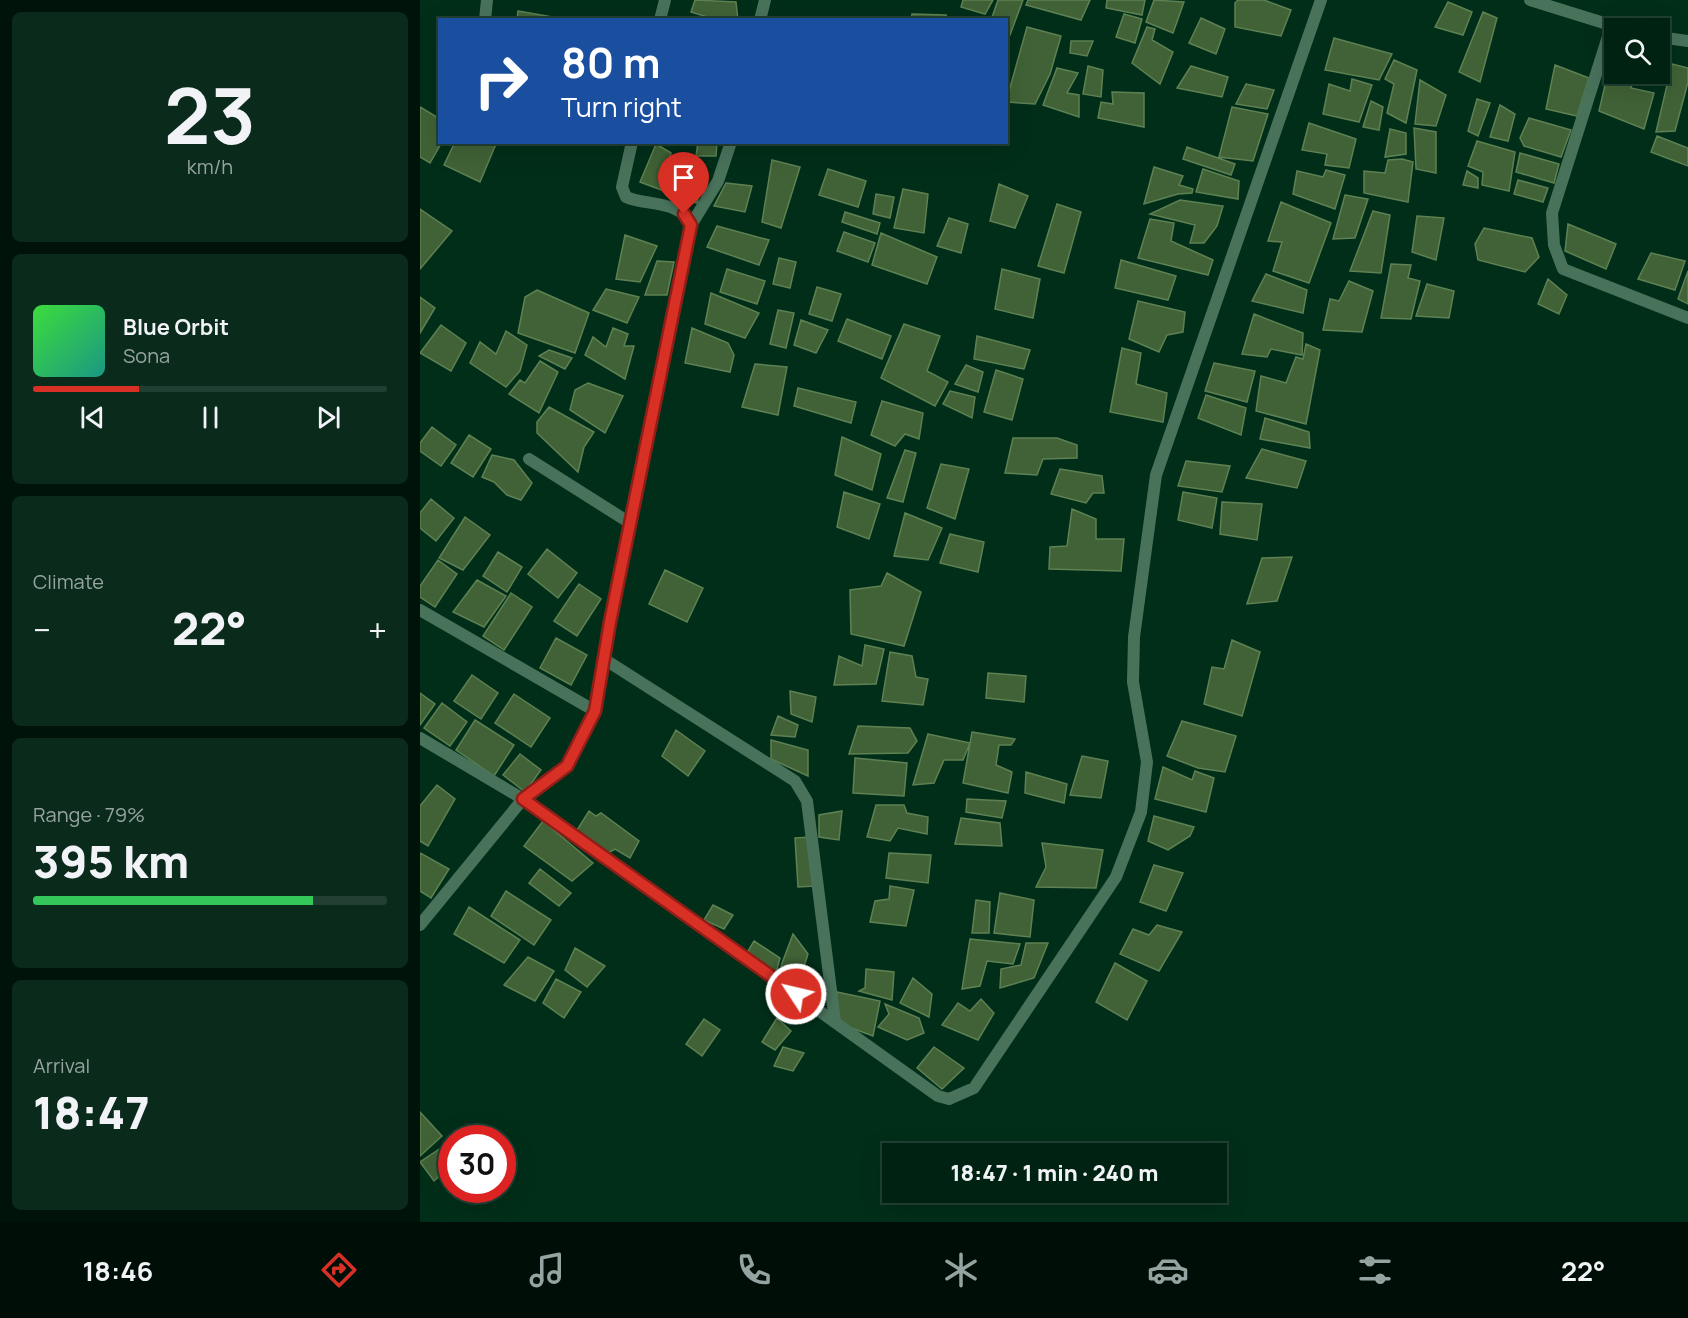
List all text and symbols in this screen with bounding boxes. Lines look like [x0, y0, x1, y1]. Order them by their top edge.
map controls [1604, 18, 1670, 84]
button: search [1604, 18, 1670, 84]
text: 80 m [561, 33, 661, 91]
icon: right [462, 42, 540, 120]
text: 23 [164, 61, 256, 167]
text: Turn right [561, 88, 682, 125]
pin [658, 152, 709, 214]
text: km/h [187, 153, 233, 180]
icon: arrive [667, 161, 700, 194]
text: Blue Orbit [123, 312, 229, 342]
text: Sona [123, 342, 170, 369]
icon: previous [76, 401, 109, 434]
icon: pause [194, 401, 227, 434]
icon: next [312, 401, 345, 434]
text: Climate [33, 568, 104, 595]
text: 22° [172, 597, 247, 659]
text: − [33, 607, 51, 652]
text: + [368, 607, 387, 652]
text: Range · 79% [33, 801, 145, 828]
text: 395 km [33, 830, 189, 892]
position arrow [764, 962, 828, 1026]
text: Arrival [33, 1052, 90, 1079]
text: 18:47 [33, 1081, 150, 1143]
speed limit sign: 30 [438, 1125, 516, 1203]
text: 18:47 · 1 min · 240 m [951, 1158, 1158, 1188]
icon: directions [318, 1249, 360, 1291]
icon: music [526, 1249, 568, 1291]
icon: phone [733, 1249, 775, 1291]
icon: climate [940, 1249, 982, 1291]
icon: car [1147, 1249, 1189, 1291]
icon: filters [1354, 1249, 1396, 1291]
text: 18:46 [83, 1252, 153, 1289]
text: 22° [1561, 1252, 1605, 1289]

